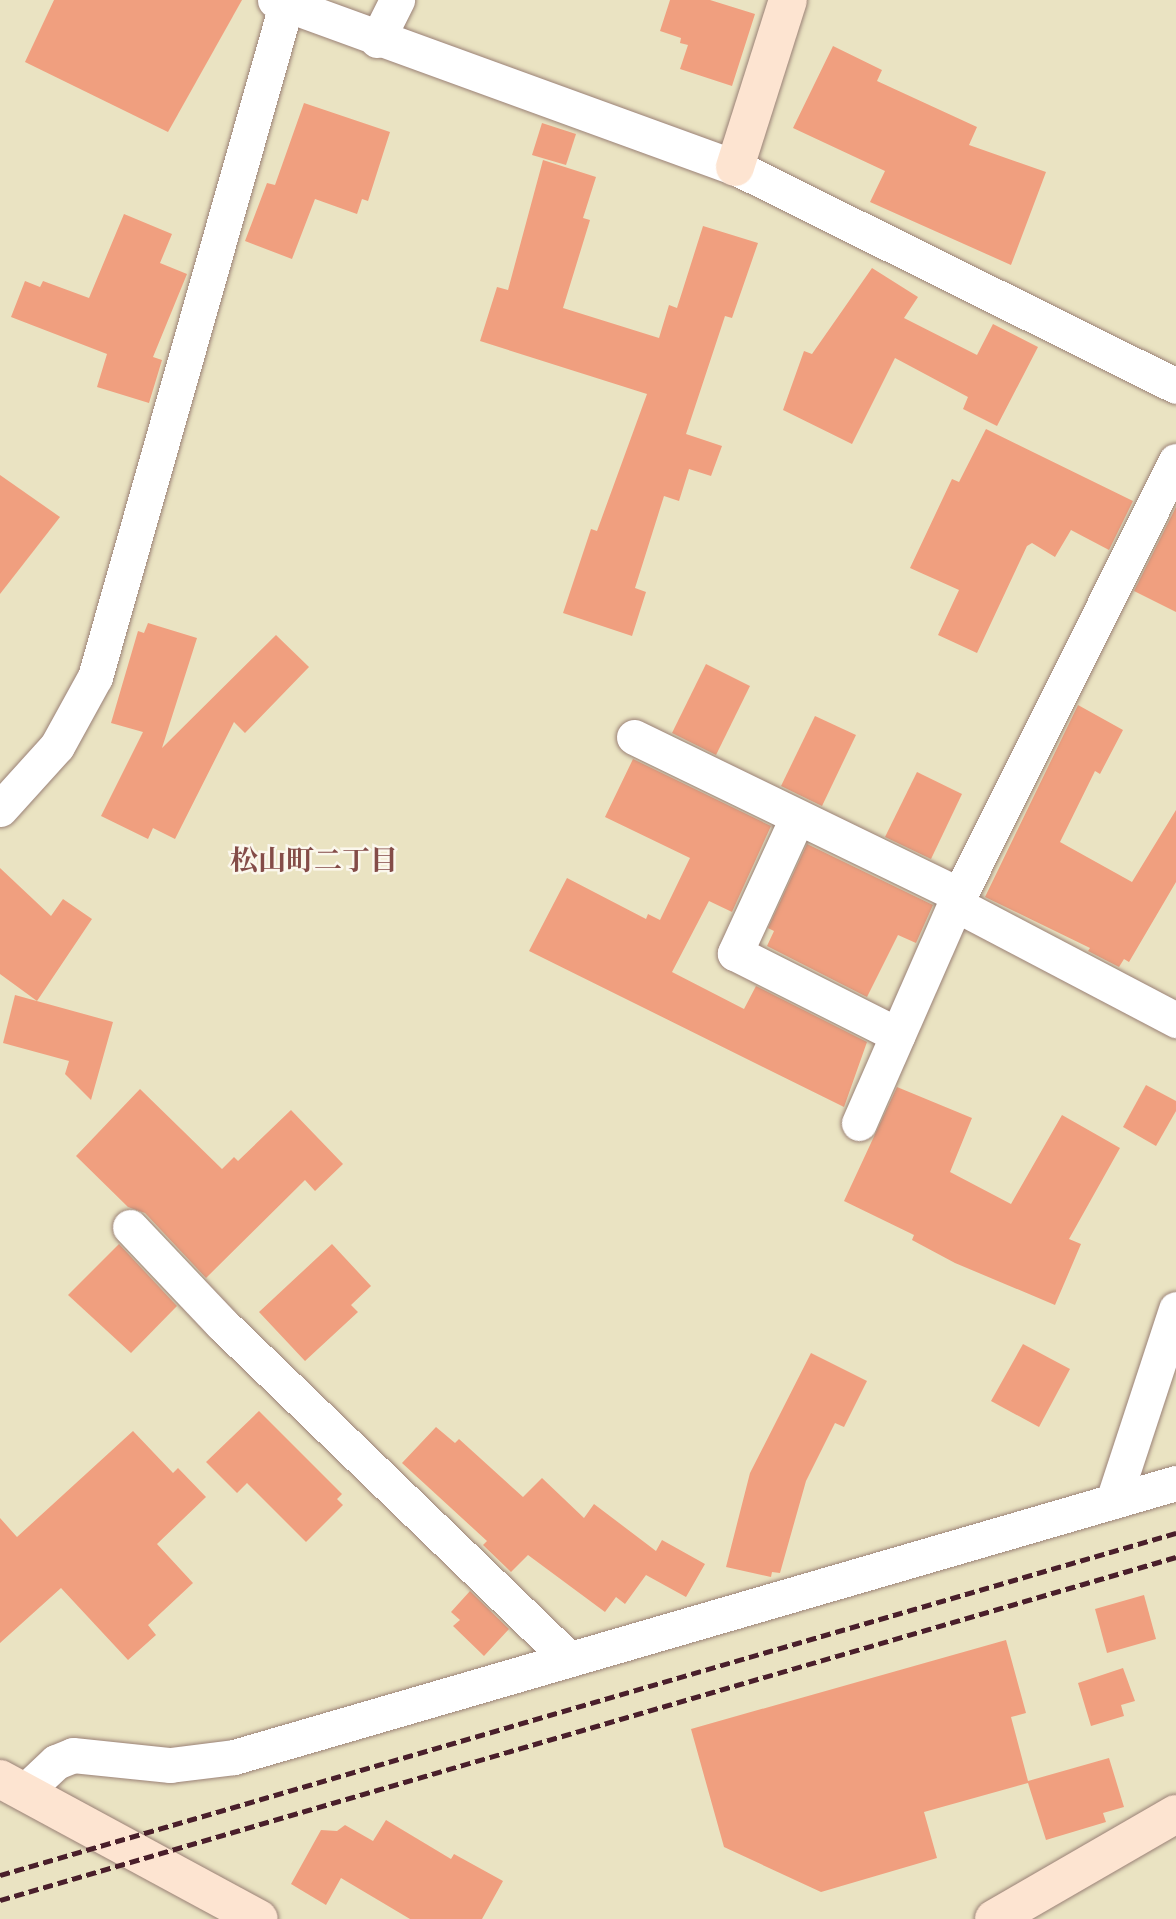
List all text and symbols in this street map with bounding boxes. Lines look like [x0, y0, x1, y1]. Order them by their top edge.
district label: 松山町二丁目 [230, 844, 398, 878]

